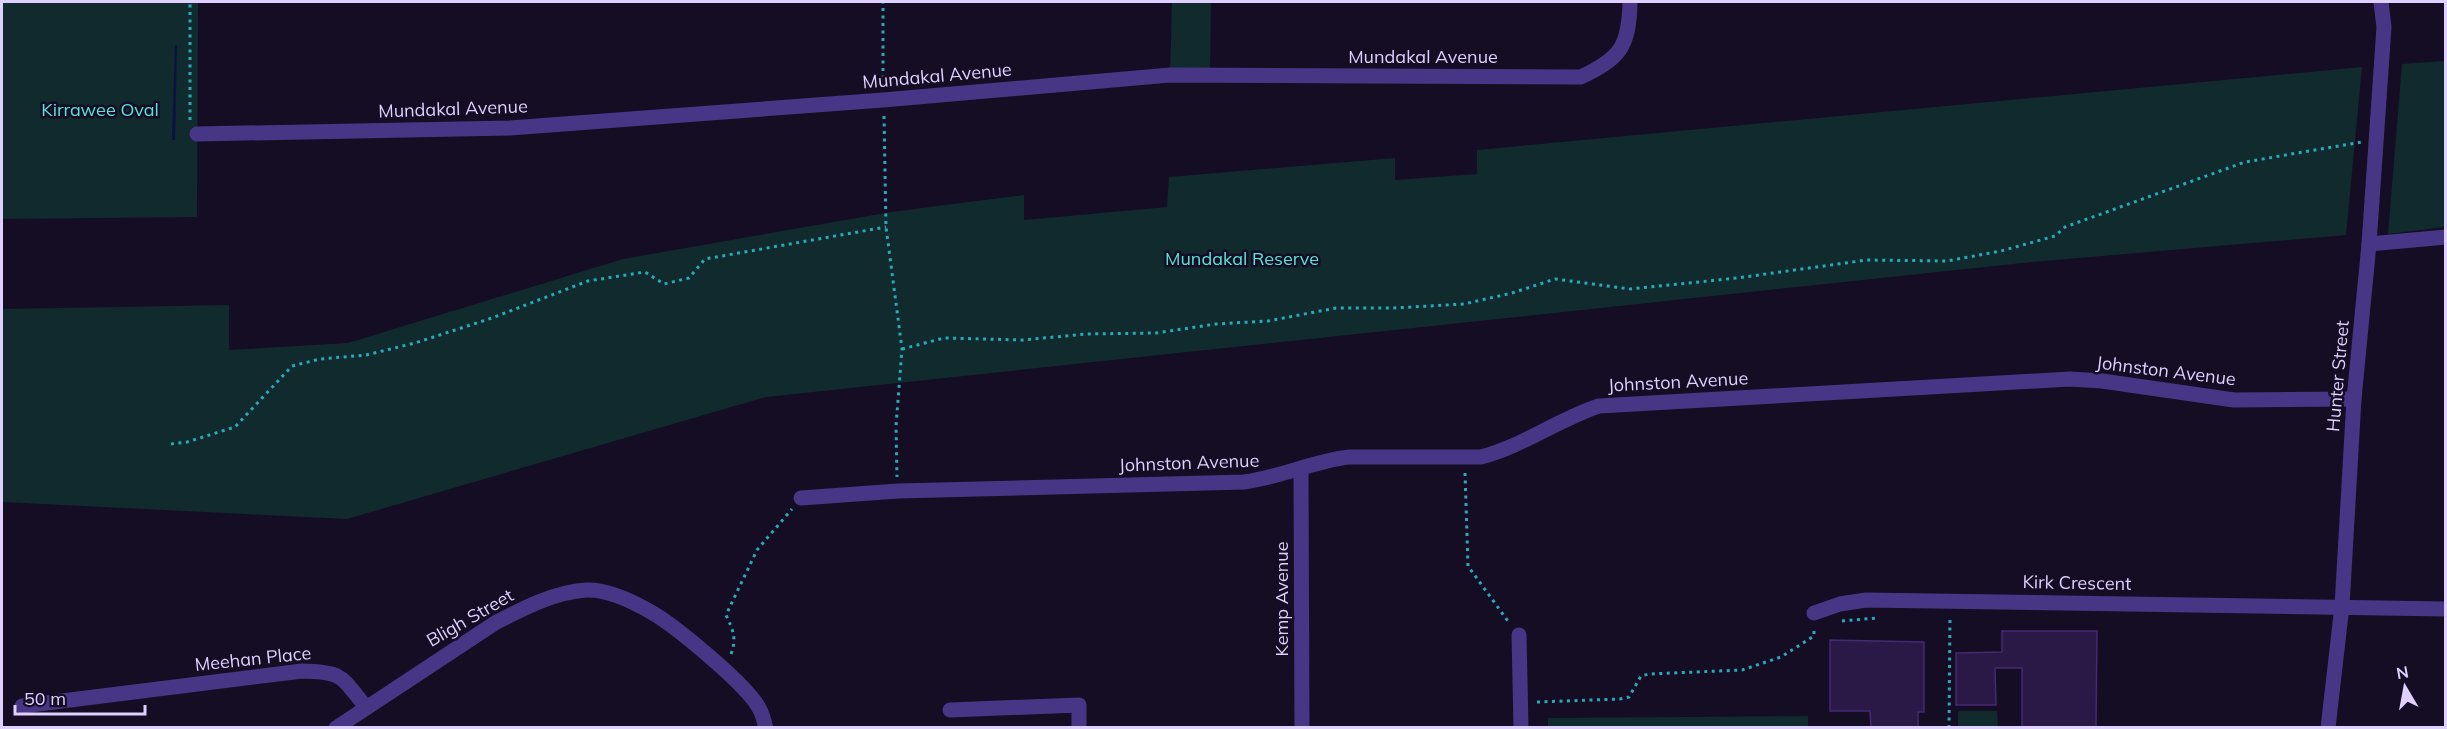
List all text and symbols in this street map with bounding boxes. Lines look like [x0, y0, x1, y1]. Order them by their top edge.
street label: Mundakal Avenue [1348, 45, 1498, 68]
street label: Mundakal Avenue [861, 58, 1012, 93]
street label: Mundakal Avenue [378, 94, 528, 123]
park label: Kirrawee Oval [41, 98, 159, 121]
park label: Mundakal Reserve [1165, 247, 1319, 270]
street label: Hunter Street [2321, 319, 2354, 433]
street label: Johnston Avenue [2095, 351, 2237, 390]
street label: Johnston Avenue [1607, 366, 1749, 397]
street label: Johnston Avenue [1118, 449, 1260, 476]
street label: Kemp Avenue [1270, 542, 1293, 657]
street label: Kirk Crescent [2022, 570, 2132, 595]
street label: Bligh Street [422, 583, 517, 652]
street label: Meehan Place [194, 641, 312, 676]
north arrow [2375, 657, 2435, 717]
text: N [2395, 661, 2410, 683]
scale bar [15, 678, 146, 716]
text: 50 m [24, 687, 66, 710]

